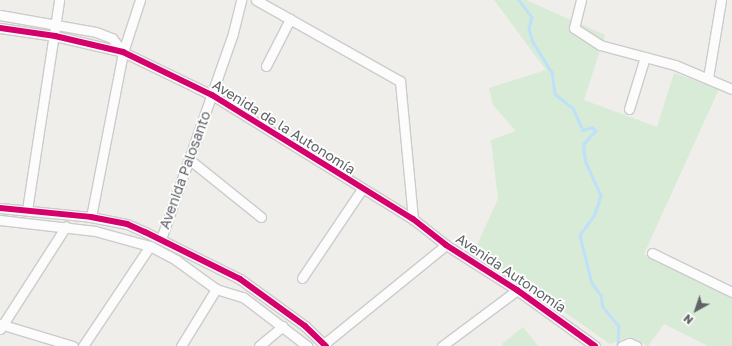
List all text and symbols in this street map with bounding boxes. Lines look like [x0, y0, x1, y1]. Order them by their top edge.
street label: Avenida de la Autonomía [209, 76, 359, 178]
street label: Avenida Palosanto [156, 109, 214, 231]
street label: Avenida Autonomía [453, 230, 569, 316]
north arrow [676, 290, 716, 330]
text: N [681, 312, 695, 327]

